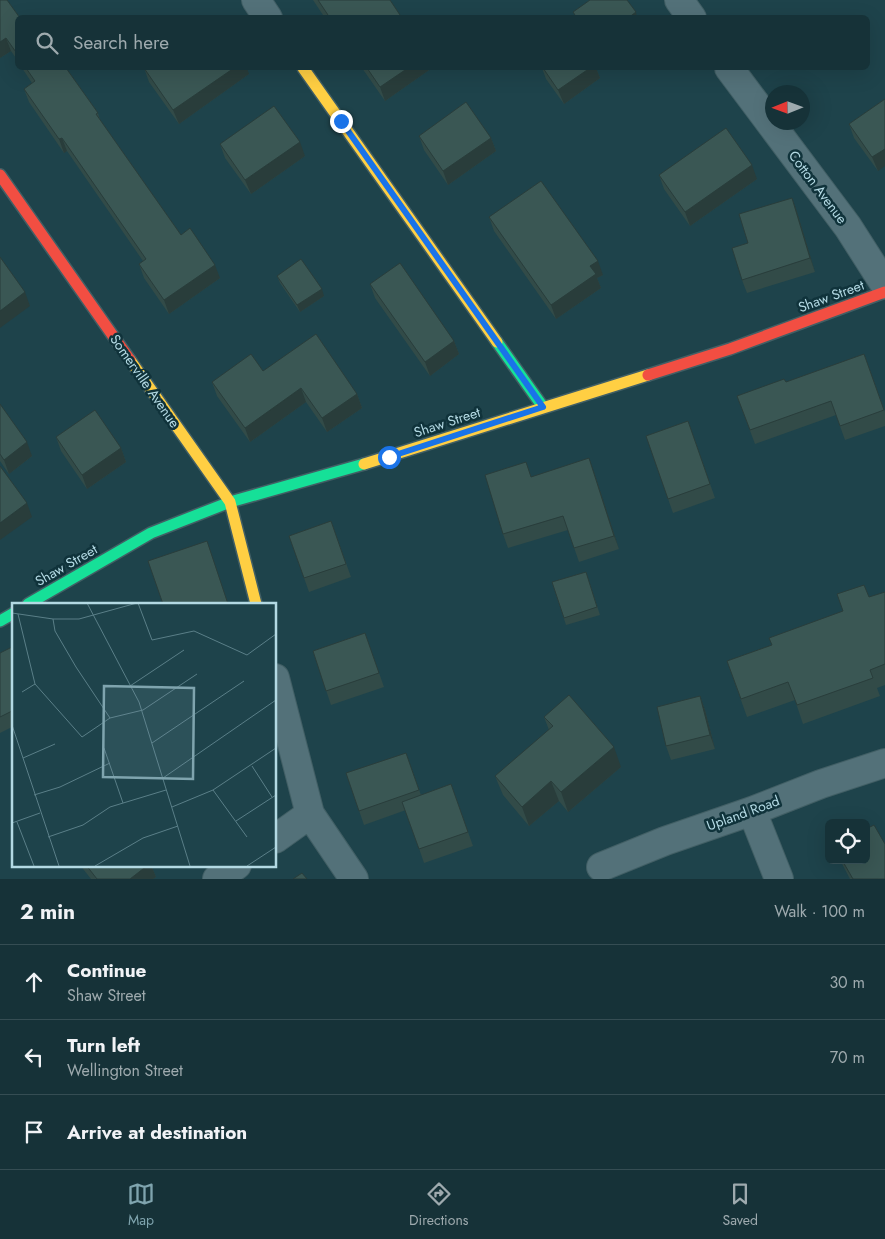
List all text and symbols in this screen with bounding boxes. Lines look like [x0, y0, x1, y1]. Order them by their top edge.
search box [15, 15, 870, 70]
icon: search [33, 29, 61, 57]
text: Search here [73, 29, 169, 56]
north arrow [765, 85, 810, 130]
route end [330, 110, 353, 133]
street label: Cotton Avenue [784, 146, 852, 228]
street label: Shaw Street [795, 275, 867, 317]
street label: Somerville Avenue [105, 330, 185, 432]
street label: Shaw Street [411, 402, 483, 442]
route start [378, 446, 401, 469]
street label: Shaw Street [31, 539, 101, 591]
inset map [12, 603, 276, 866]
street label: Upland Road [704, 791, 782, 835]
map controls [825, 819, 870, 864]
button: locate [825, 819, 870, 864]
text: 2 min [20, 897, 75, 927]
text: Walk · 100 m [774, 900, 865, 923]
text: Continue [67, 957, 146, 984]
icon: ahead [20, 968, 48, 996]
text: 30 m [829, 971, 865, 994]
text: Shaw Street [67, 984, 146, 1007]
text: Turn left [67, 1032, 140, 1059]
icon: left [20, 1043, 48, 1071]
text: 70 m [830, 1046, 865, 1069]
text: Wellington Street [67, 1059, 183, 1082]
icon: arrive [20, 1118, 48, 1146]
text: Arrive at destination [67, 1119, 247, 1146]
tab: Map [127, 1180, 155, 1230]
tab: Directions [409, 1180, 468, 1230]
tab: Saved [722, 1180, 758, 1230]

